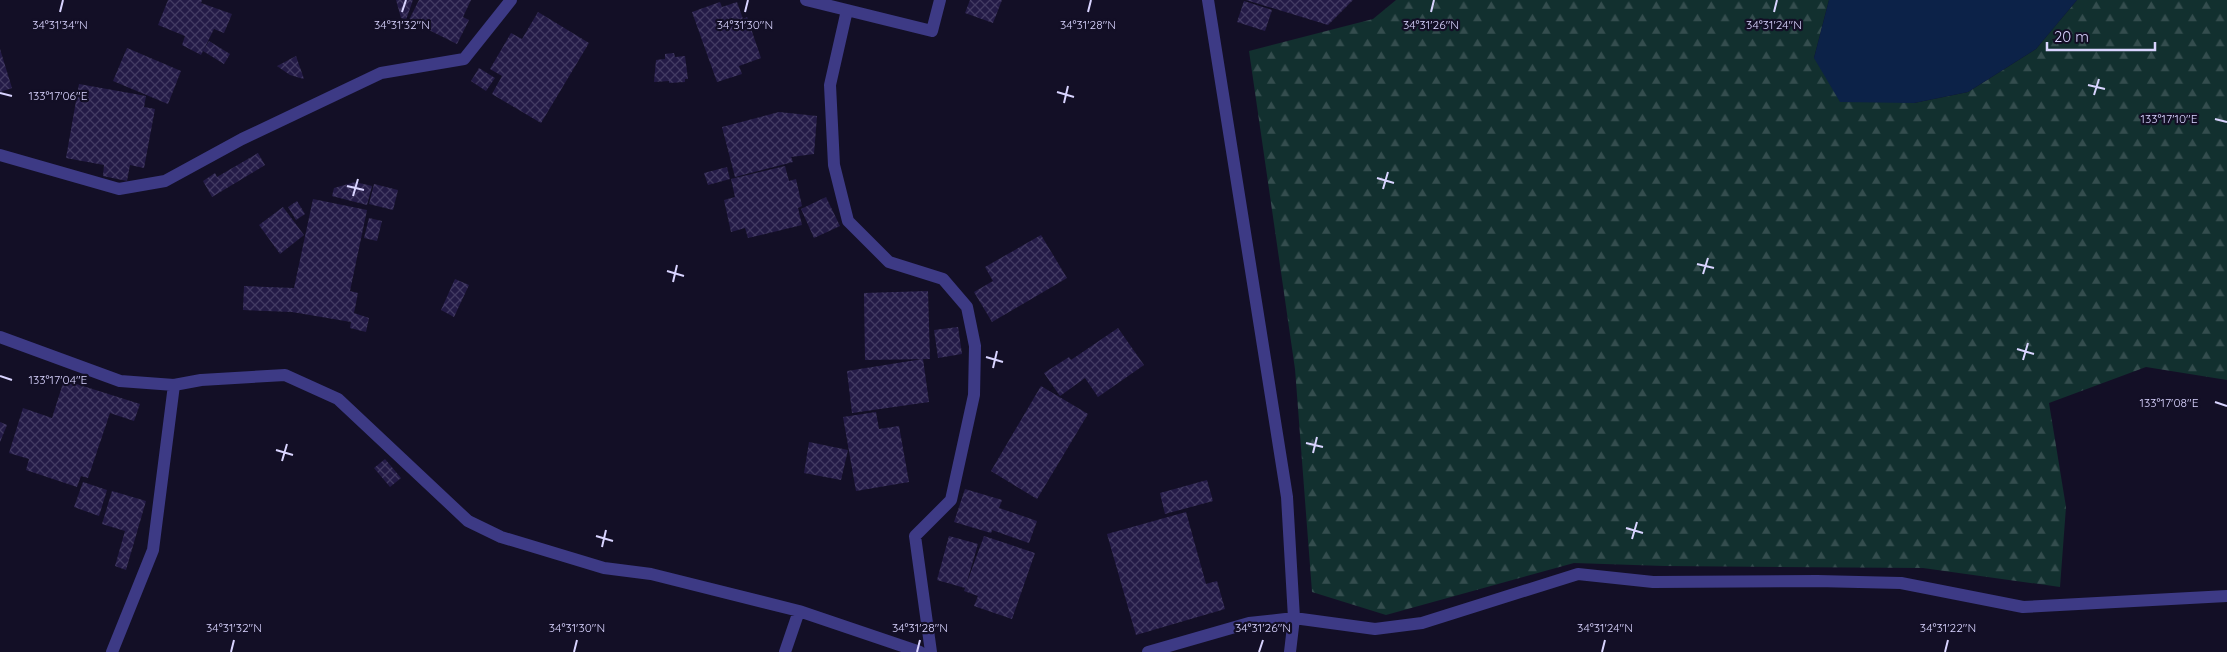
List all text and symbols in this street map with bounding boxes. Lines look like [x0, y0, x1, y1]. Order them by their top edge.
text: 34°31'34"N [32, 17, 88, 32]
text: 34°31'32"N [374, 17, 430, 32]
text: 34°31'30"N [717, 17, 773, 32]
text: 34°31'28"N [1060, 17, 1116, 32]
text: 34°31'26"N [1403, 17, 1459, 32]
text: 34°31'24"N [1746, 17, 1802, 32]
scale bar [2047, 20, 2154, 52]
text: 20 m [2054, 27, 2089, 46]
text: 133°17'06"E [29, 88, 88, 103]
text: 133°17'10"E [2141, 111, 2198, 126]
text: 133°17'04"E [29, 372, 88, 387]
text: 133°17'08"E [2140, 395, 2199, 410]
text: 34°31'32"N [206, 620, 262, 635]
text: 34°31'30"N [549, 620, 605, 635]
text: 34°31'28"N [892, 620, 948, 635]
text: 34°31'26"N [1235, 620, 1291, 635]
text: 34°31'24"N [1577, 620, 1633, 635]
text: 34°31'22"N [1920, 620, 1976, 635]

